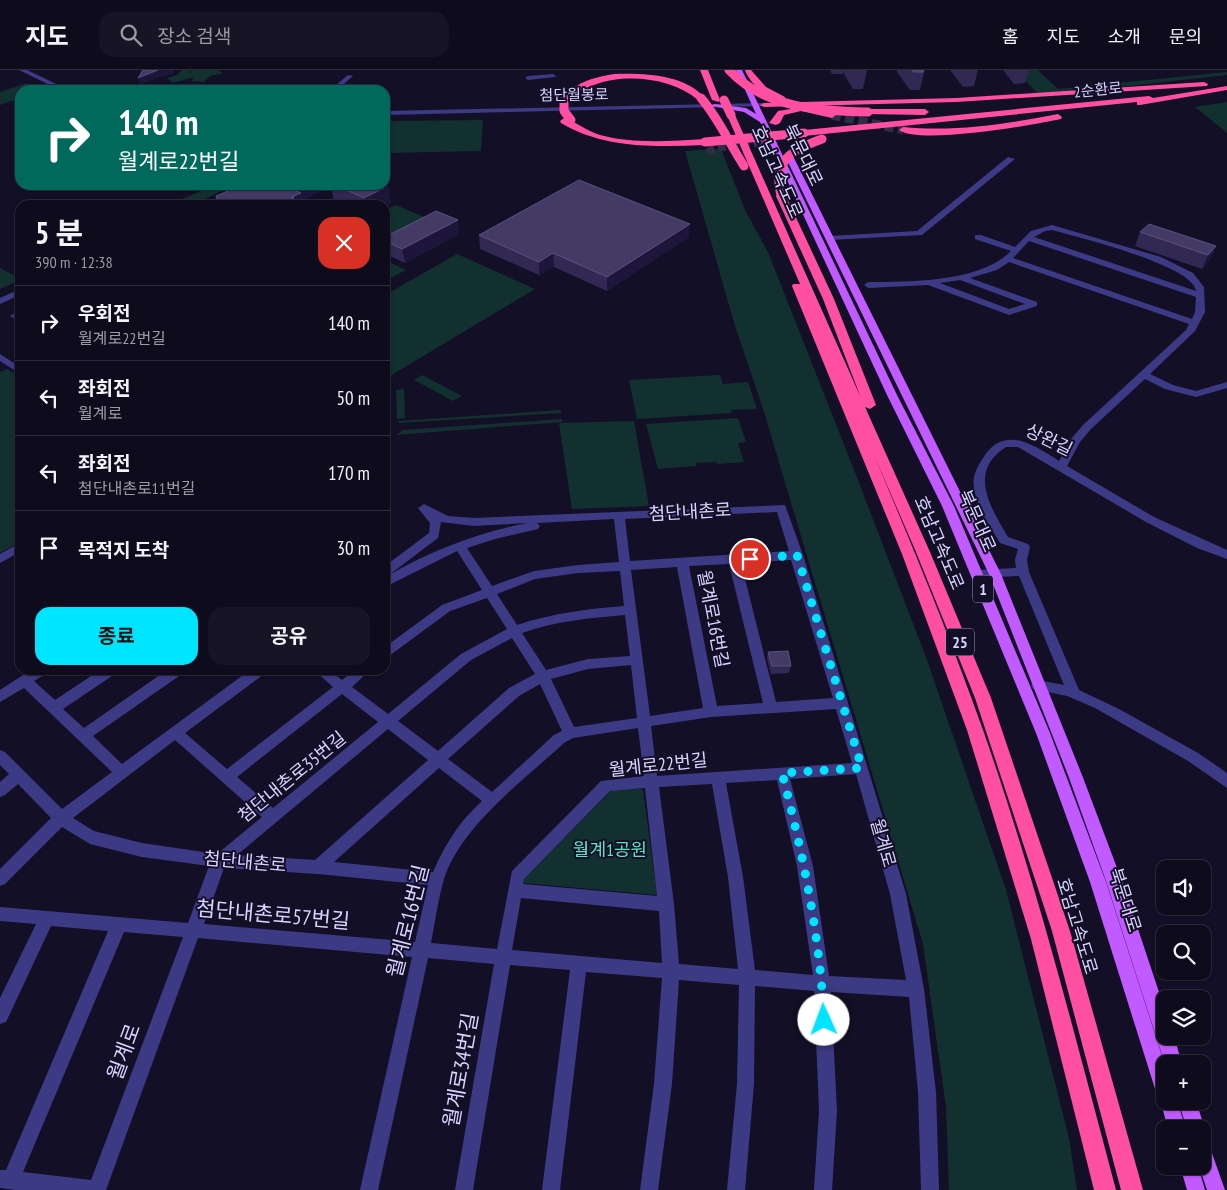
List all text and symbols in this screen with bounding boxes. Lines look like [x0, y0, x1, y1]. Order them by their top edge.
search box [99, 12, 449, 57]
text: 지도 [25, 21, 69, 52]
icon: search [117, 21, 145, 49]
text: 장소 검색 [157, 24, 231, 48]
text: 홈 [1002, 25, 1019, 48]
text: 지도 [1047, 25, 1080, 48]
text: 소개 [1108, 25, 1141, 48]
text: 문의 [1169, 25, 1202, 48]
street label: 2순환로 [1073, 78, 1123, 101]
street label: 첨단월봉로 [539, 84, 609, 105]
text: 140 m [118, 99, 199, 145]
icon: right [35, 105, 100, 170]
street label: 북문대로 [779, 120, 828, 190]
street label: 호남고속도로 [747, 122, 808, 222]
text: 월계로22번길 [118, 147, 239, 175]
text: 5 분 [35, 213, 83, 252]
button: close [318, 217, 370, 269]
text: 390 m · 12:38 [35, 252, 113, 272]
text: 우회전 [78, 301, 130, 325]
icon: right [35, 309, 63, 337]
text: 140 m [328, 311, 370, 335]
text: 월계로22번길 [78, 328, 166, 348]
text: 좌회전 [78, 376, 130, 400]
icon: left [35, 384, 63, 412]
text: 50 m [337, 386, 370, 410]
text: 월계로 [78, 403, 122, 423]
street label: 상완길 [1022, 418, 1077, 461]
text: 좌회전 [78, 451, 130, 475]
icon: left [35, 459, 63, 487]
text: 170 m [328, 461, 370, 485]
text: 첨단내촌로11번길 [78, 478, 195, 498]
street label: 북문대로 [953, 486, 1001, 556]
street label: 호남고속도로 [909, 493, 969, 593]
street label: 첨단내촌로 [648, 498, 732, 525]
icon: arrive [35, 534, 63, 562]
text: 30 m [337, 536, 370, 560]
text: 목적지 도착 [78, 538, 169, 562]
pin [729, 538, 771, 580]
icon: arrive [736, 545, 764, 573]
street label: 월계로16번길 [693, 568, 734, 670]
road number: 1 [973, 576, 993, 602]
button: 종료 [35, 607, 198, 665]
button: 공유 [208, 607, 370, 665]
road number: 25 [946, 628, 974, 656]
street label: 첨단내촌로35번길 [233, 726, 350, 827]
street label: 월계로22번길 [608, 748, 708, 781]
street label: 월계로 [866, 816, 901, 870]
park label: 월계1공원 [573, 838, 647, 861]
street label: 첨단내촌로 [203, 846, 287, 877]
map controls [1156, 860, 1211, 1175]
button: sound [1156, 860, 1211, 915]
street label: 월계로16번길 [380, 862, 435, 980]
street label: 북문대로 [1104, 865, 1147, 935]
street label: 호남고속도로 [1052, 875, 1103, 977]
street label: 첨단내촌로57번길 [195, 894, 351, 935]
button: search [1156, 925, 1211, 980]
button: layers [1156, 990, 1211, 1045]
position arrow [797, 993, 849, 1045]
street label: 월계로34번길 [437, 1011, 484, 1129]
street label: 월계로 [101, 1020, 146, 1084]
button: + [1156, 1055, 1211, 1110]
button: − [1156, 1120, 1211, 1175]

